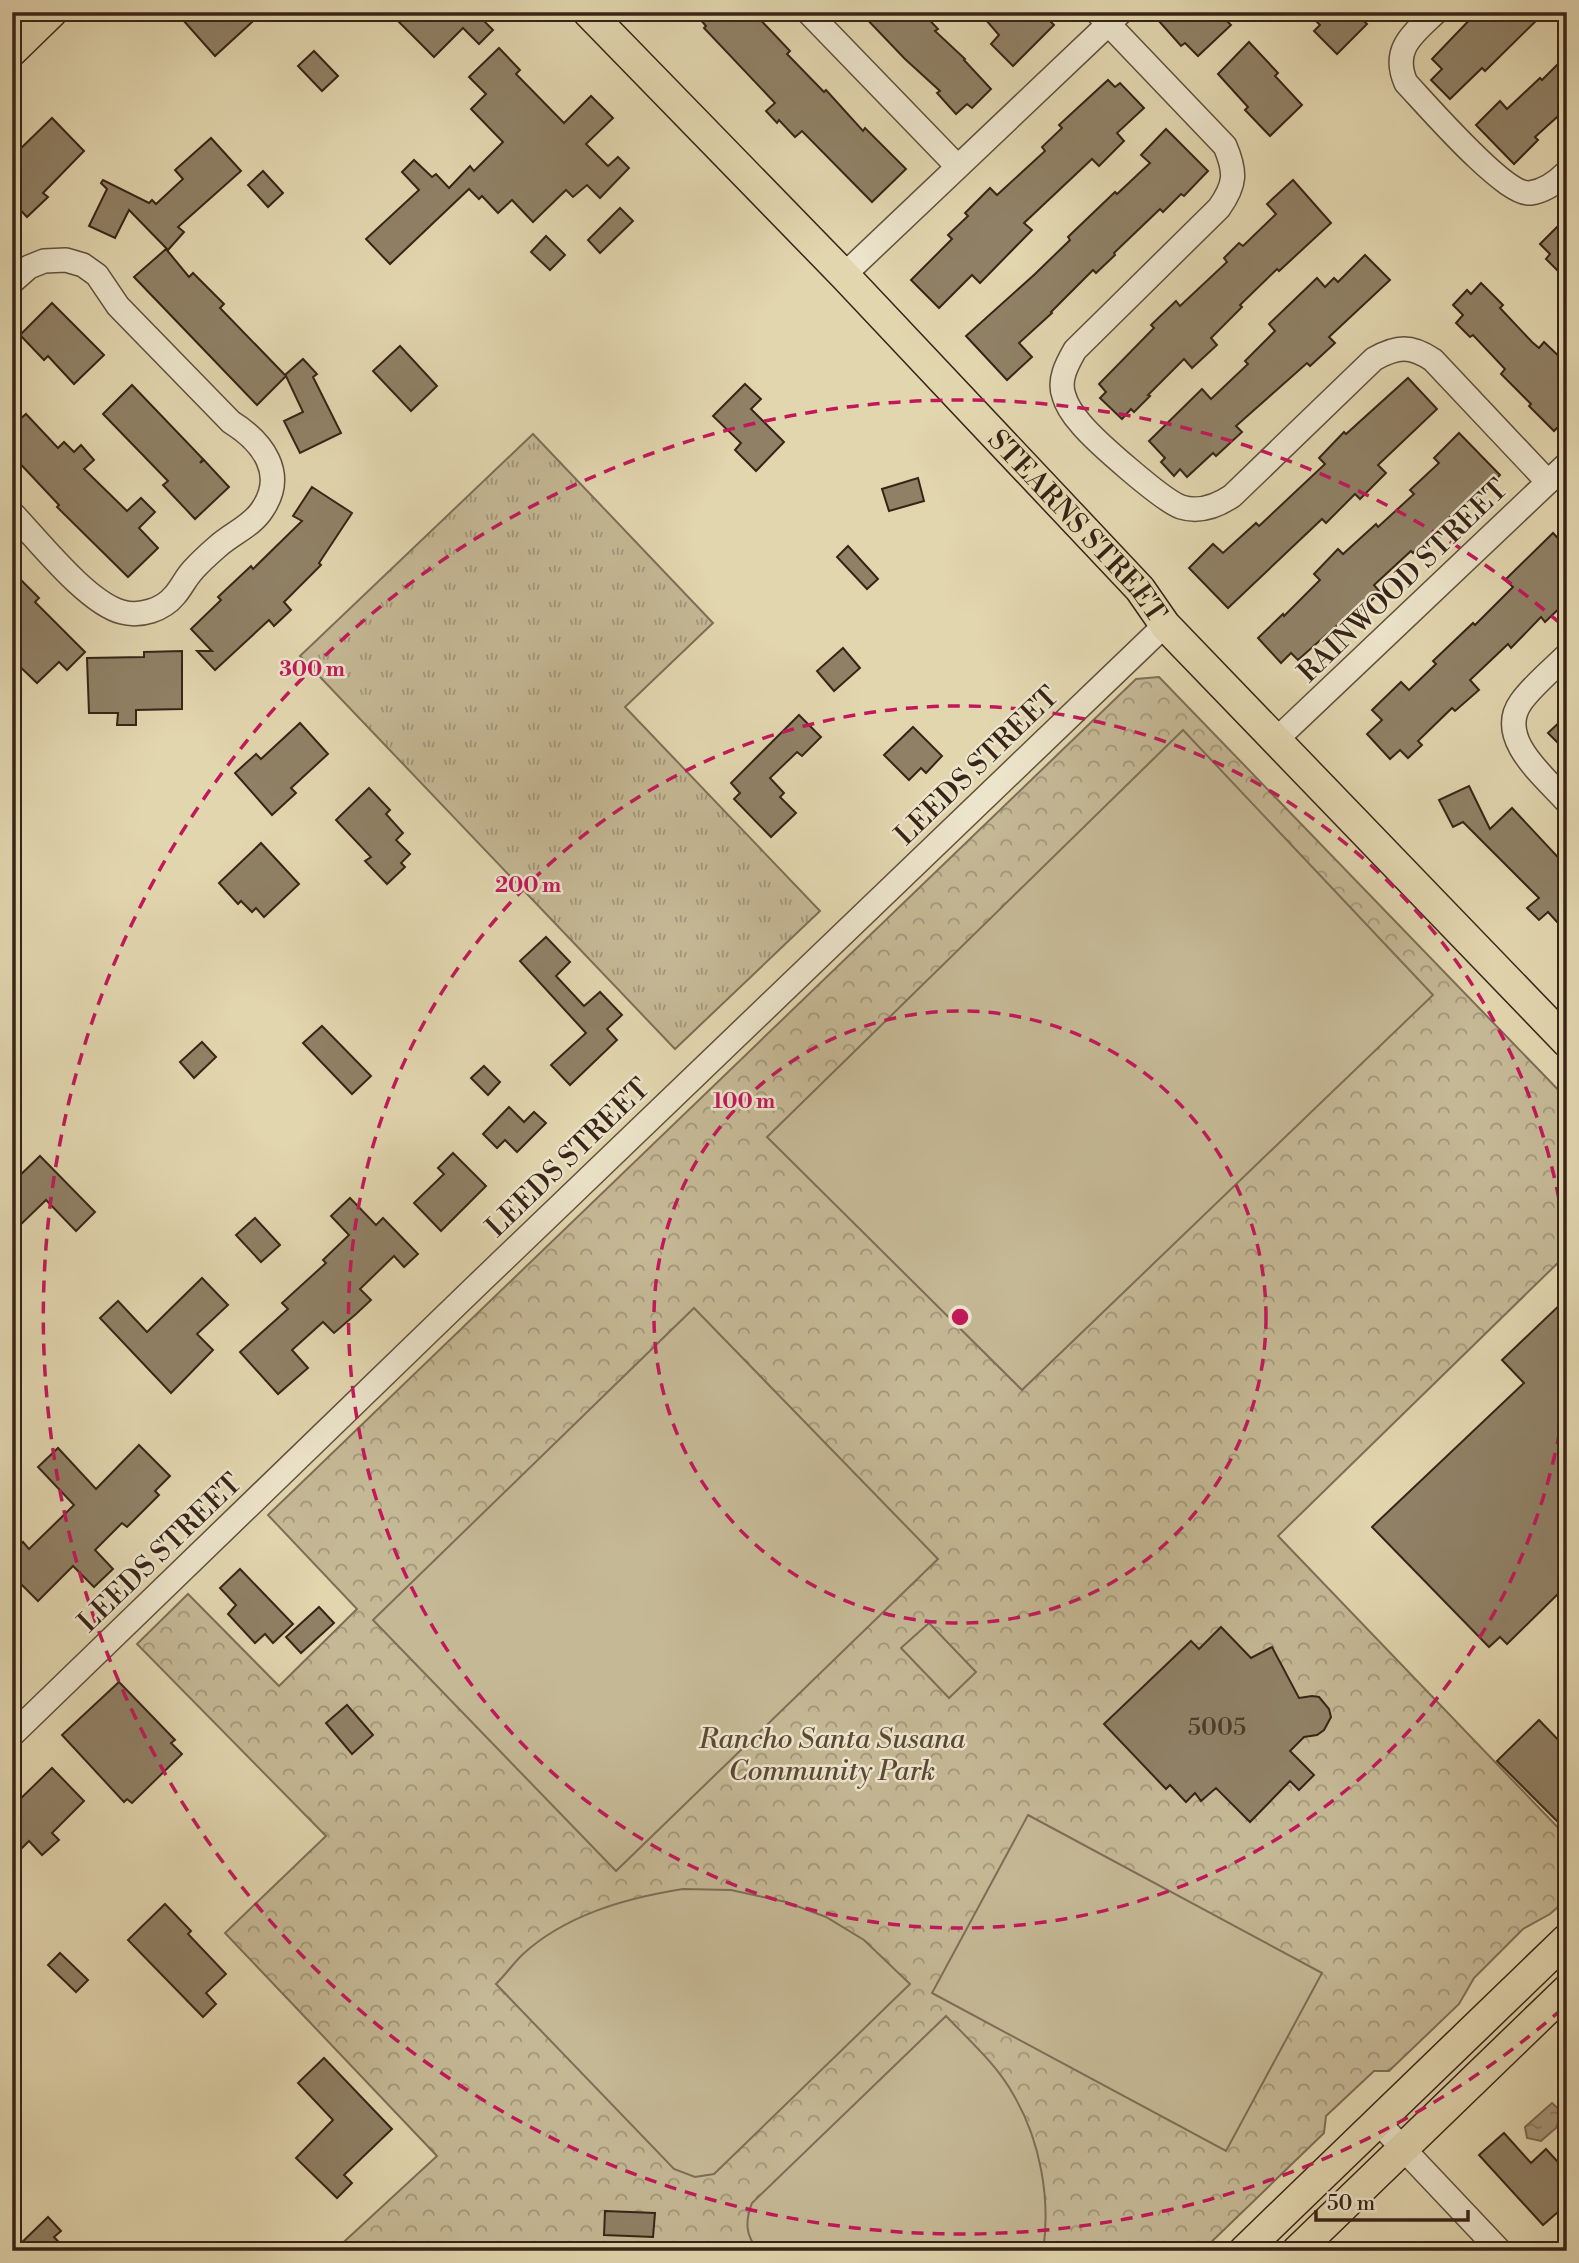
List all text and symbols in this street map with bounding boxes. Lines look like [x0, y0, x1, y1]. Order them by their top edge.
street label: STEARNS STREET [980, 423, 1174, 629]
street label: RAINWOOD STREET [1291, 472, 1515, 690]
text: 300 m [279, 657, 345, 683]
street label: LEEDS STREET [888, 679, 1066, 853]
text: 200 m [495, 873, 561, 899]
street label: LEEDS STREET [479, 1071, 657, 1245]
text: 100 m [713, 1089, 775, 1115]
centre of rings [948, 1305, 972, 1329]
street label: LEEDS STREET [71, 1466, 249, 1640]
house number: 5005 [1188, 1713, 1246, 1743]
park label: Rancho Santa Susana Community Park [698, 1722, 966, 1789]
scale bar [1316, 2179, 1469, 2223]
text: 50 m [1327, 2191, 1375, 2217]

